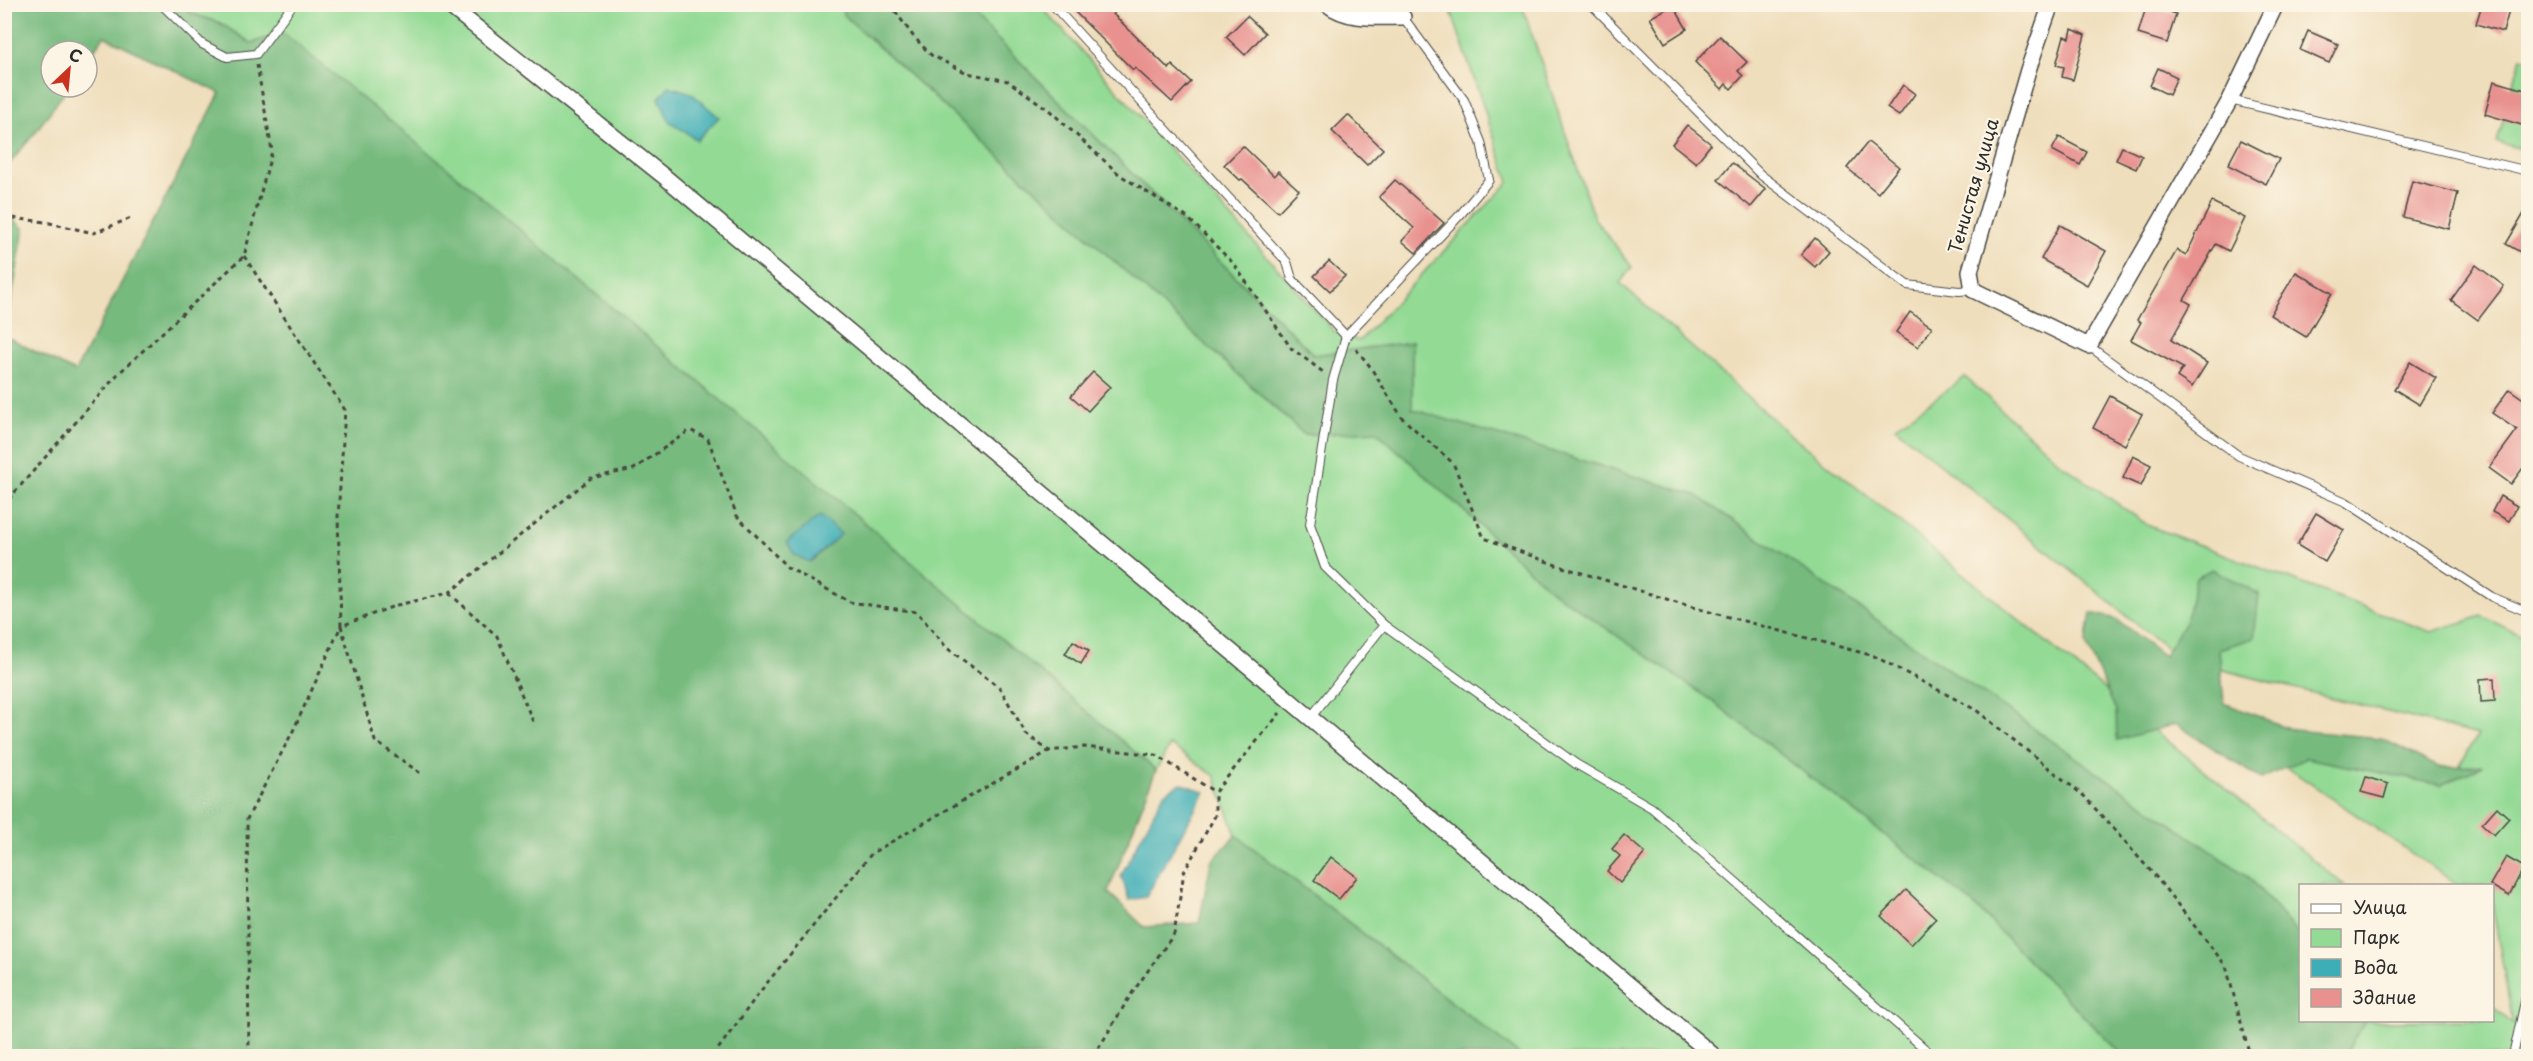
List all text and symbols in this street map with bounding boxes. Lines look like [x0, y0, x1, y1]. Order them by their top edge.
north arrow [39, 39, 99, 99]
text: С [65, 41, 87, 68]
street label: Тенистая улица [1940, 114, 2005, 256]
legend [2299, 884, 2494, 1022]
text: Улица [2353, 893, 2407, 920]
text: Парк [2353, 923, 2400, 950]
text: Вода [2353, 953, 2398, 980]
text: Здание [2353, 983, 2416, 1010]

